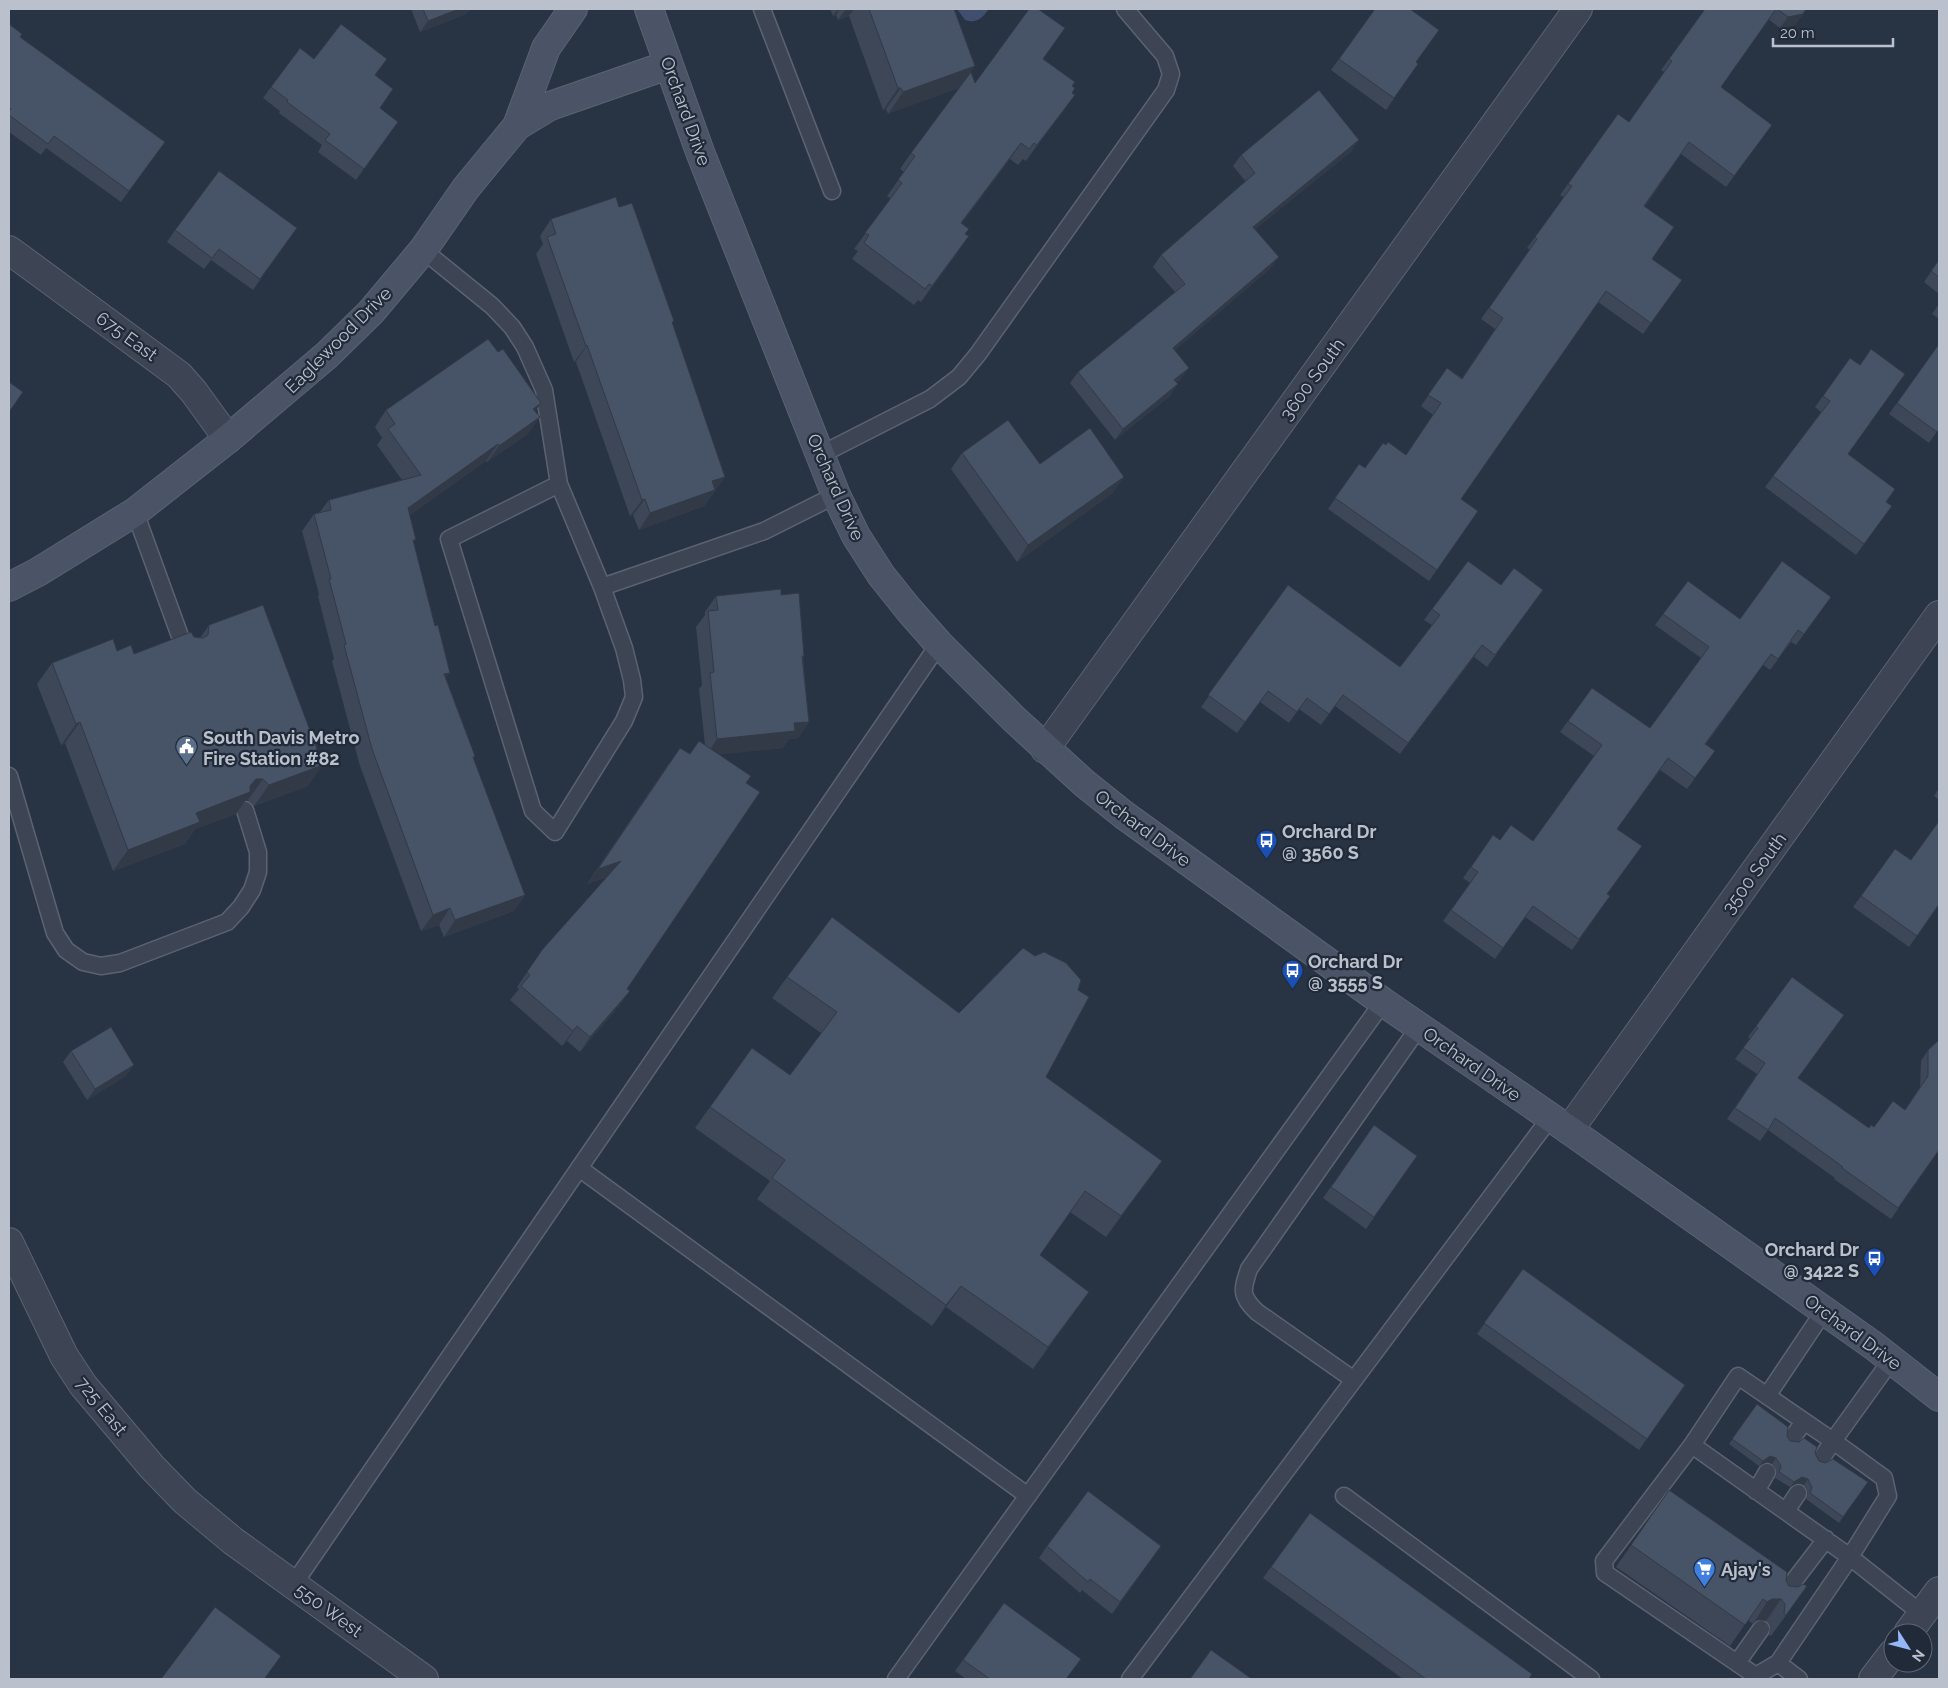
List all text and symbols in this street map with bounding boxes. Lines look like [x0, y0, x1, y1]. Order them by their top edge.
scale bar [1773, 15, 1893, 47]
text: 20 m [1780, 24, 1815, 42]
street label: Orchard Drive [657, 54, 716, 169]
street label: Eaglewood Drive [281, 282, 396, 397]
street label: 675 East [92, 307, 162, 365]
street label: 3600 South [1275, 334, 1349, 424]
street label: Orchard Drive [803, 430, 869, 544]
place label: South Davis Metro Fire Station #82 [203, 727, 359, 769]
public building icon: South Davis Metro Fire Station #82 [175, 735, 199, 766]
street label: Orchard Drive [1091, 785, 1195, 871]
place label: Orchard Dr @ 3560 S [1282, 821, 1376, 863]
street label: 3500 South [1718, 828, 1790, 918]
bus stop icon: Orchard Dr @ 3560 S [1254, 829, 1278, 860]
place label: Orchard Dr @ 3555 S [1308, 951, 1402, 993]
bus stop icon: Orchard Dr @ 3555 S [1280, 959, 1304, 990]
street label: Orchard Drive [1419, 1023, 1525, 1106]
place label: Orchard Dr @ 3422 S [1765, 1239, 1859, 1281]
bus stop icon: Orchard Dr @ 3422 S [1863, 1247, 1887, 1278]
street label: Orchard Drive [1801, 1290, 1906, 1374]
street label: 725 East [72, 1373, 132, 1439]
supermarket icon: Ajay's [1693, 1557, 1717, 1588]
place label: Ajay's [1721, 1559, 1771, 1580]
street label: 550 West [291, 1579, 367, 1641]
north arrow [1883, 1623, 1933, 1673]
text: N [1909, 1647, 1928, 1665]

